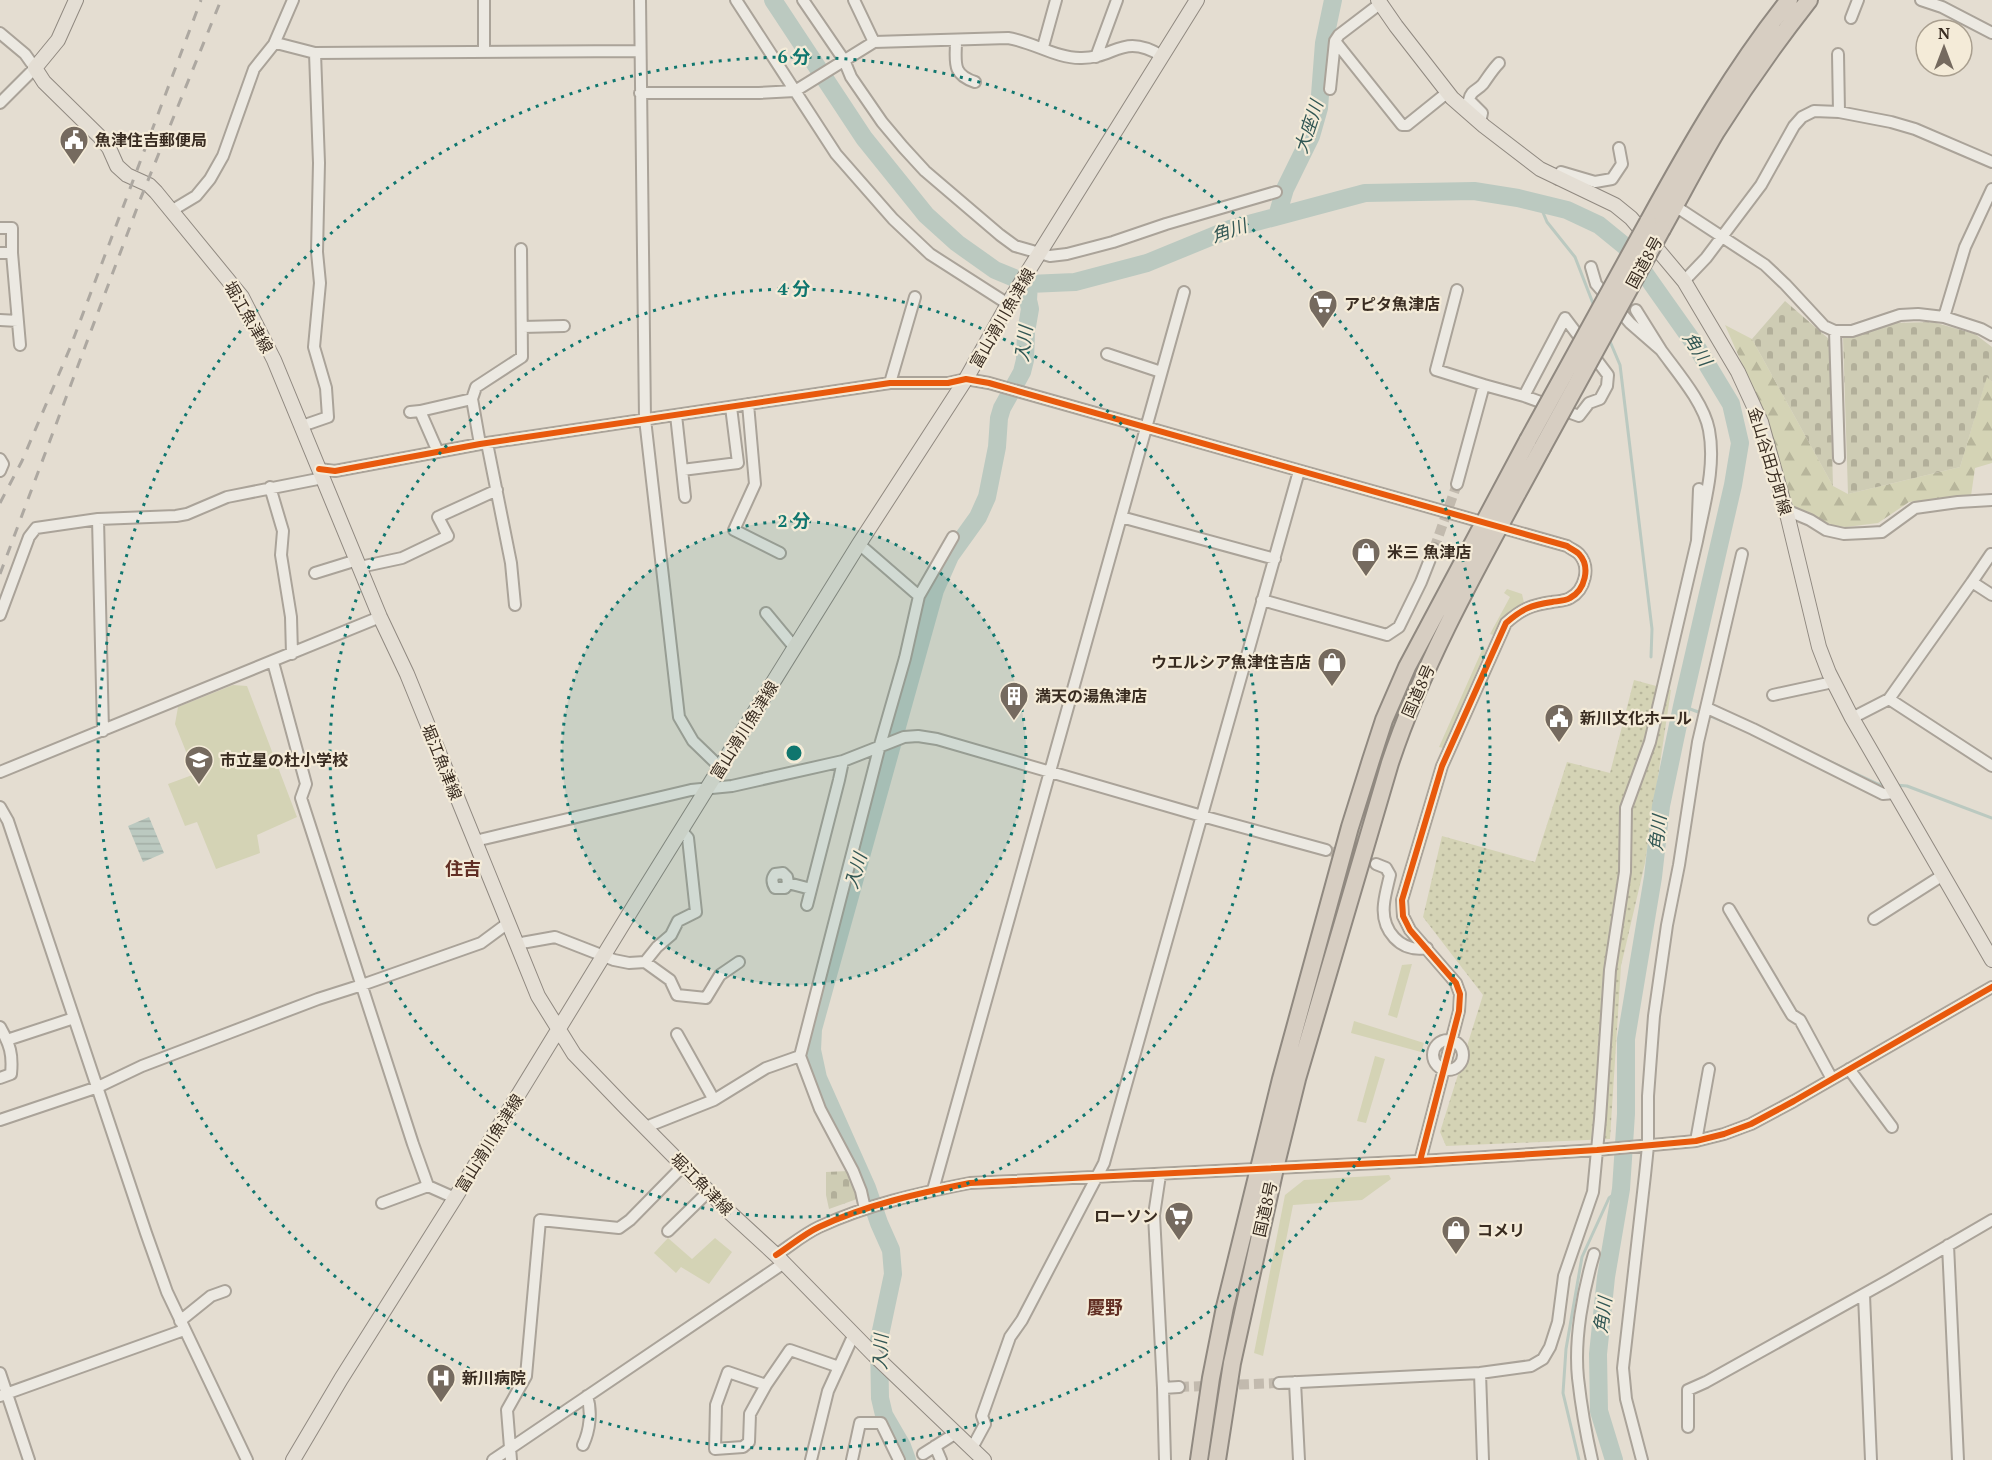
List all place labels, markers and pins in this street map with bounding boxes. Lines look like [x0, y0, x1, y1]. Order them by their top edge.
public building icon: 魚津住吉郵便局 [58, 124, 90, 166]
place label: 魚津住吉郵便局 [95, 129, 207, 151]
supermarket icon: アピタ魚津店 [1307, 288, 1339, 330]
place label: アピタ魚津店 [1344, 293, 1440, 315]
shop icon: 米三 魚津店 [1350, 536, 1382, 578]
place label: 米三 魚津店 [1387, 541, 1471, 563]
shop icon: ウエルシア魚津住吉店 [1316, 646, 1348, 688]
place label: ウエルシア魚津住吉店 [1151, 651, 1311, 673]
building icon: 満天の湯魚津店 [998, 680, 1030, 722]
place label: 満天の湯魚津店 [1035, 685, 1147, 707]
public building icon: 新川文化ホール [1543, 702, 1575, 744]
place label: 新川文化ホール [1580, 707, 1692, 729]
centre of rings [784, 743, 804, 763]
school or university icon: 市立星の杜小学校 [183, 744, 215, 786]
place label: 市立星の杜小学校 [220, 749, 348, 771]
supermarket icon: ローソン [1163, 1200, 1195, 1242]
place label: ローソン [1094, 1205, 1158, 1227]
shop icon: コメリ [1440, 1214, 1472, 1256]
place label: コメリ [1477, 1219, 1525, 1241]
hospital icon: 新川病院 [425, 1362, 457, 1404]
place label: 新川病院 [462, 1367, 526, 1389]

